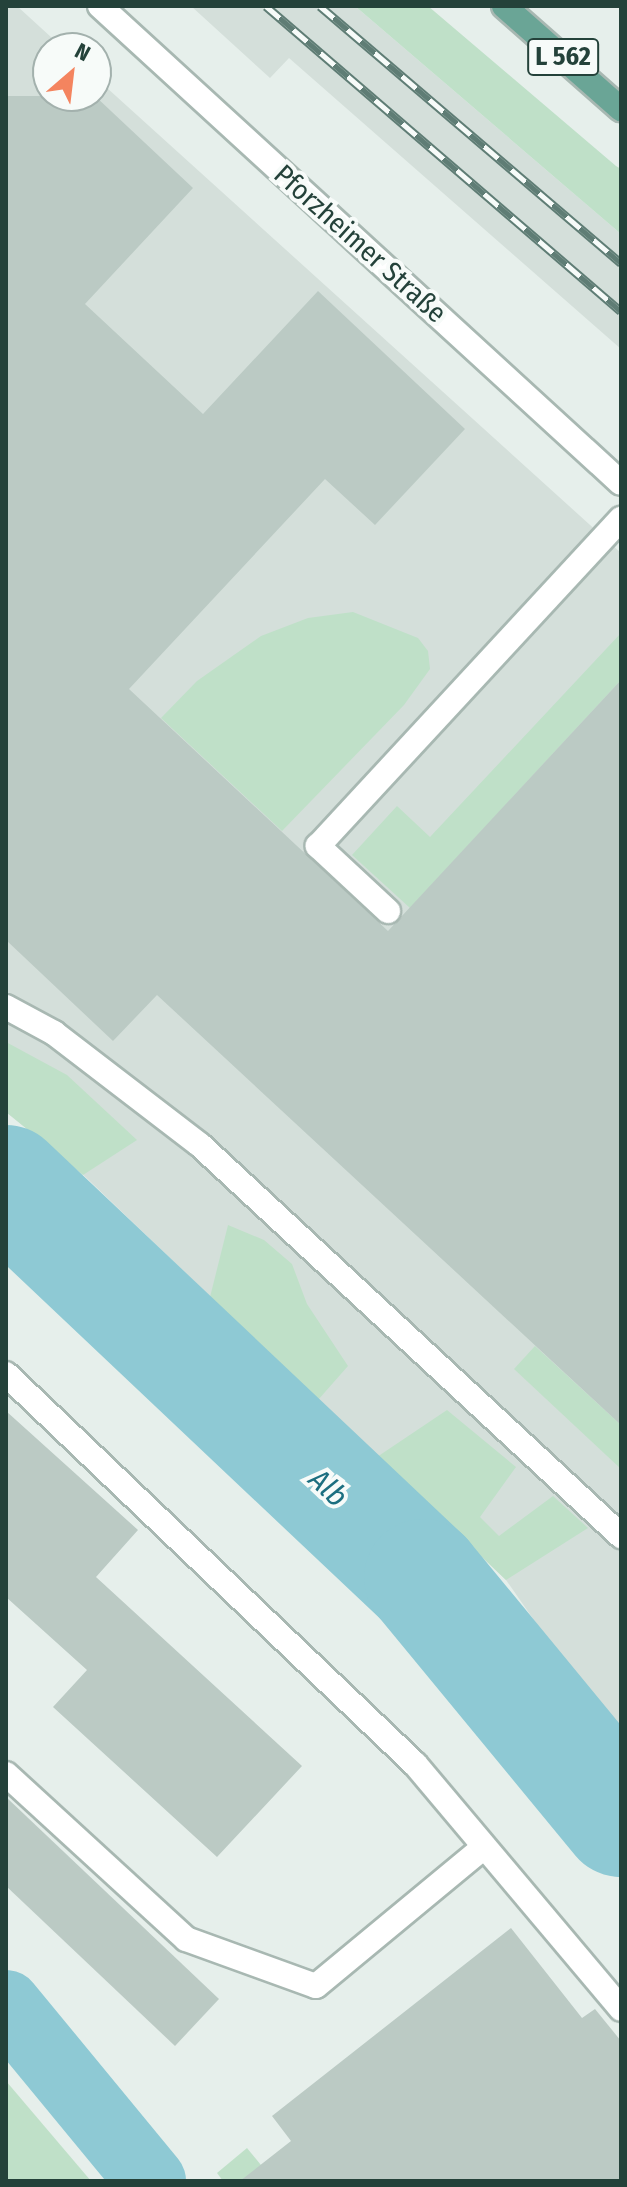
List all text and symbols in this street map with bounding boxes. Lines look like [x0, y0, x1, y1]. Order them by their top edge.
north arrow [32, 32, 112, 112]
road number: L 562 [527, 35, 599, 79]
text: N [70, 37, 95, 67]
street label: Pforzheimer Straße [267, 158, 453, 330]
water label: Alb [301, 1461, 355, 1515]

